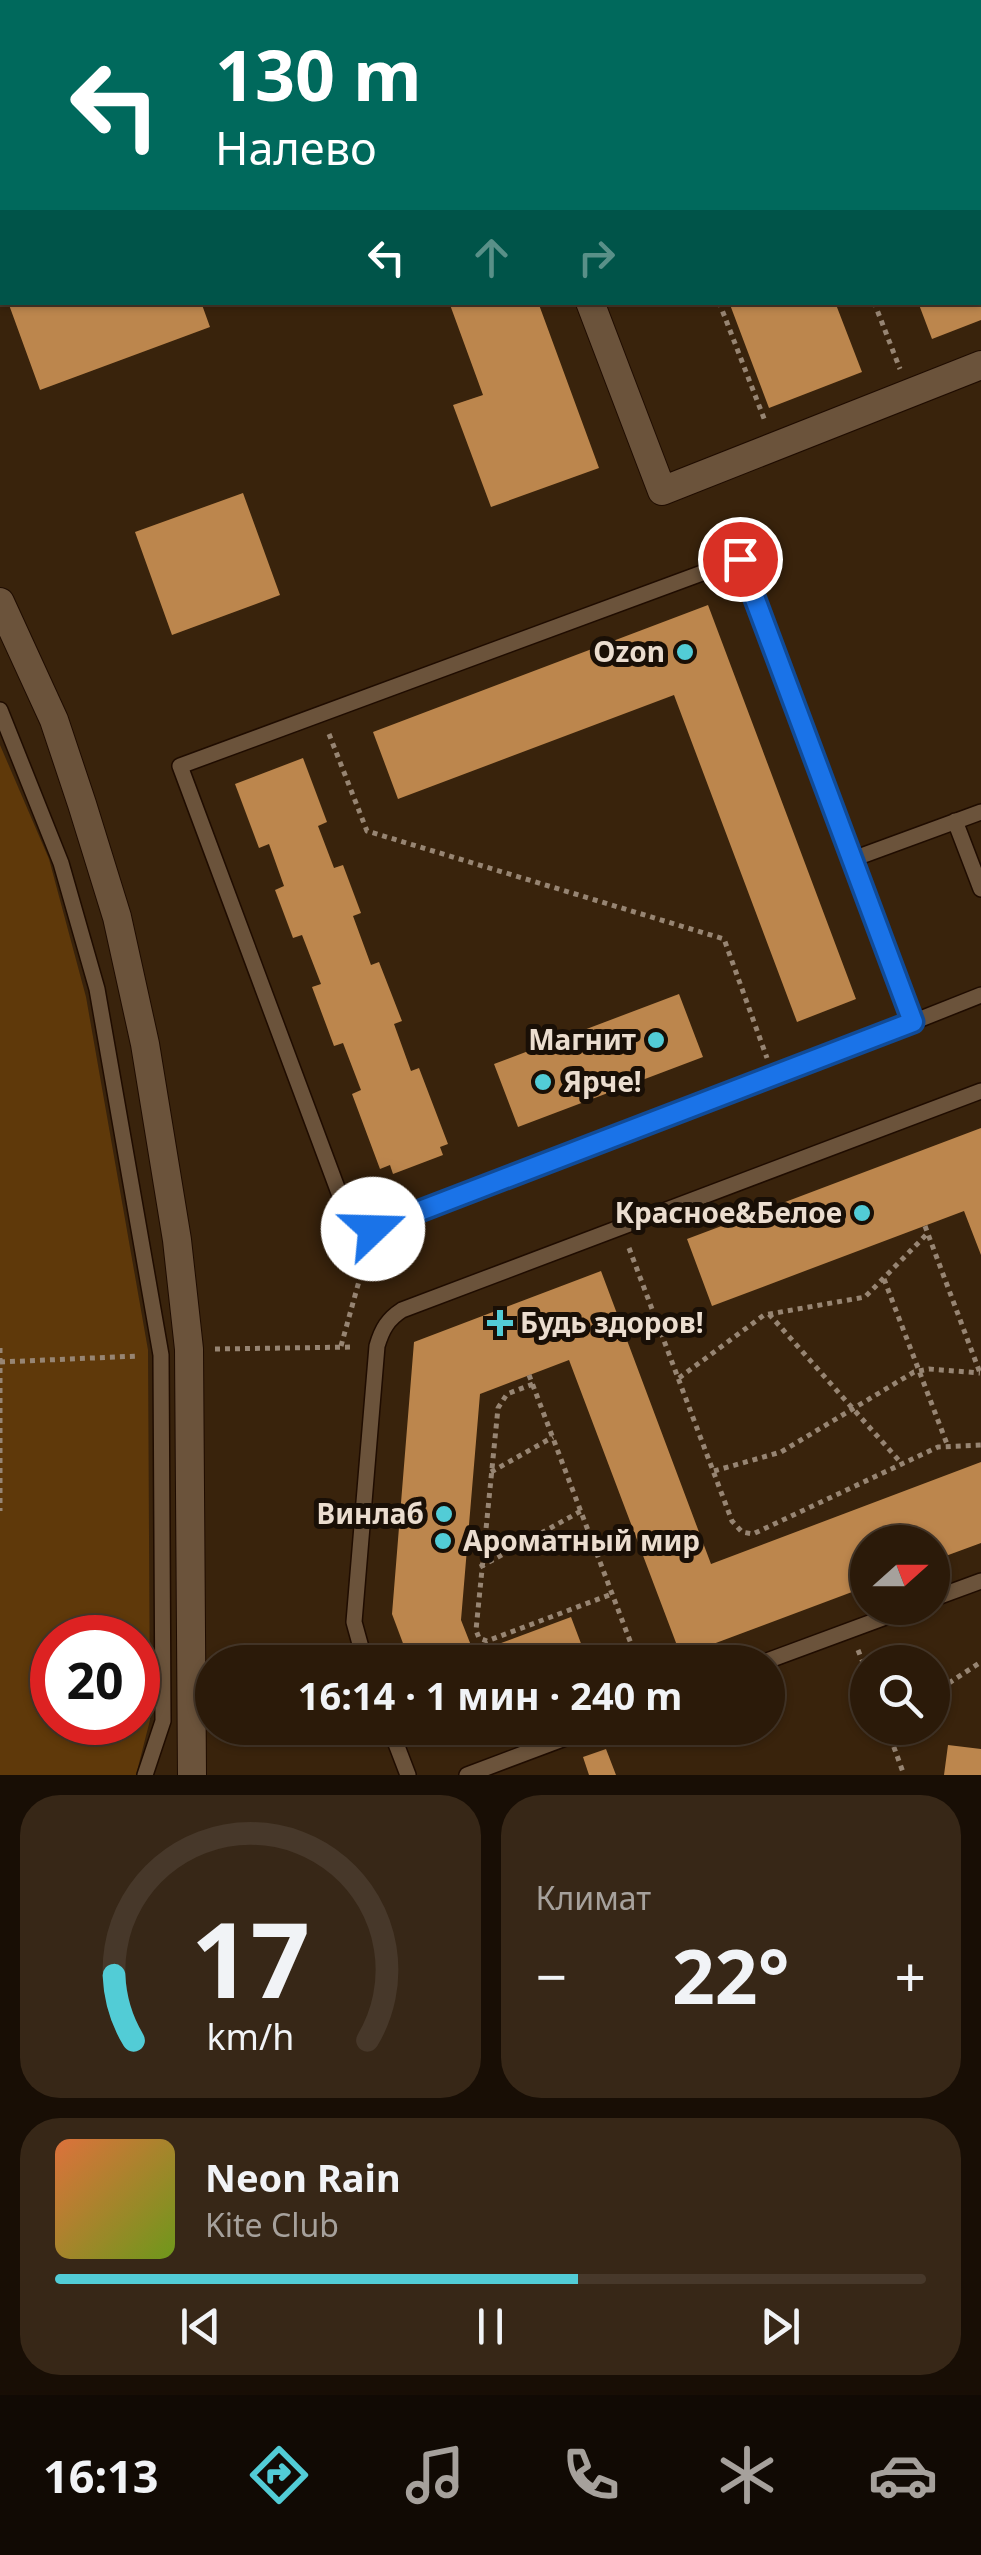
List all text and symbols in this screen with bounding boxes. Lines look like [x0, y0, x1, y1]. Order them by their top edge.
text: 130 m [215, 26, 422, 122]
icon: left [50, 40, 180, 170]
text: Налево [215, 117, 377, 178]
icon: left [359, 230, 414, 285]
icon: ahead [464, 230, 519, 285]
icon: right [569, 230, 624, 285]
pin [698, 517, 783, 602]
icon: arrive [713, 532, 768, 587]
place label: Ozon [593, 632, 665, 670]
marker: Ozon [674, 641, 696, 663]
place label: Магнит [528, 1020, 636, 1058]
marker: Магнит [645, 1029, 667, 1051]
place label: Ярче! [563, 1062, 642, 1100]
marker: Ярче! [532, 1071, 554, 1093]
position arrow [321, 1177, 425, 1281]
place label: Красное&Белое [615, 1193, 842, 1231]
marker: Красное&Белое [851, 1202, 873, 1224]
place label: Будь здоров! [520, 1303, 704, 1341]
marker: Будь здоров! [489, 1312, 511, 1334]
place label: Винлаб [317, 1494, 424, 1532]
marker: Винлаб [433, 1503, 455, 1525]
place label: Ароматный мир [463, 1521, 700, 1559]
north arrow [850, 1525, 950, 1625]
map controls [850, 1525, 950, 1745]
marker: Ароматный мир [432, 1530, 454, 1552]
speed limit sign: 20 [30, 1615, 160, 1745]
button: search [850, 1645, 950, 1745]
text: 16:14 · 1 мин · 240 m [298, 1669, 682, 1721]
text: Климат [536, 1876, 651, 1919]
text: 17 [191, 1887, 310, 2028]
text: 22° [672, 1924, 790, 2026]
text: − [536, 1938, 567, 2013]
text: + [895, 1938, 926, 2013]
text: km/h [206, 2012, 294, 2060]
text: Neon Rain [205, 2151, 401, 2203]
text: Kite Club [205, 2203, 339, 2246]
icon: previous [173, 2299, 228, 2354]
icon: pause [463, 2299, 518, 2354]
icon: next [753, 2299, 808, 2354]
icon: directions [244, 2440, 314, 2510]
icon: music [400, 2440, 470, 2510]
icon: phone [556, 2440, 626, 2510]
icon: climate [712, 2440, 782, 2510]
icon: car [868, 2440, 938, 2510]
text: 16:13 [43, 2445, 159, 2506]

